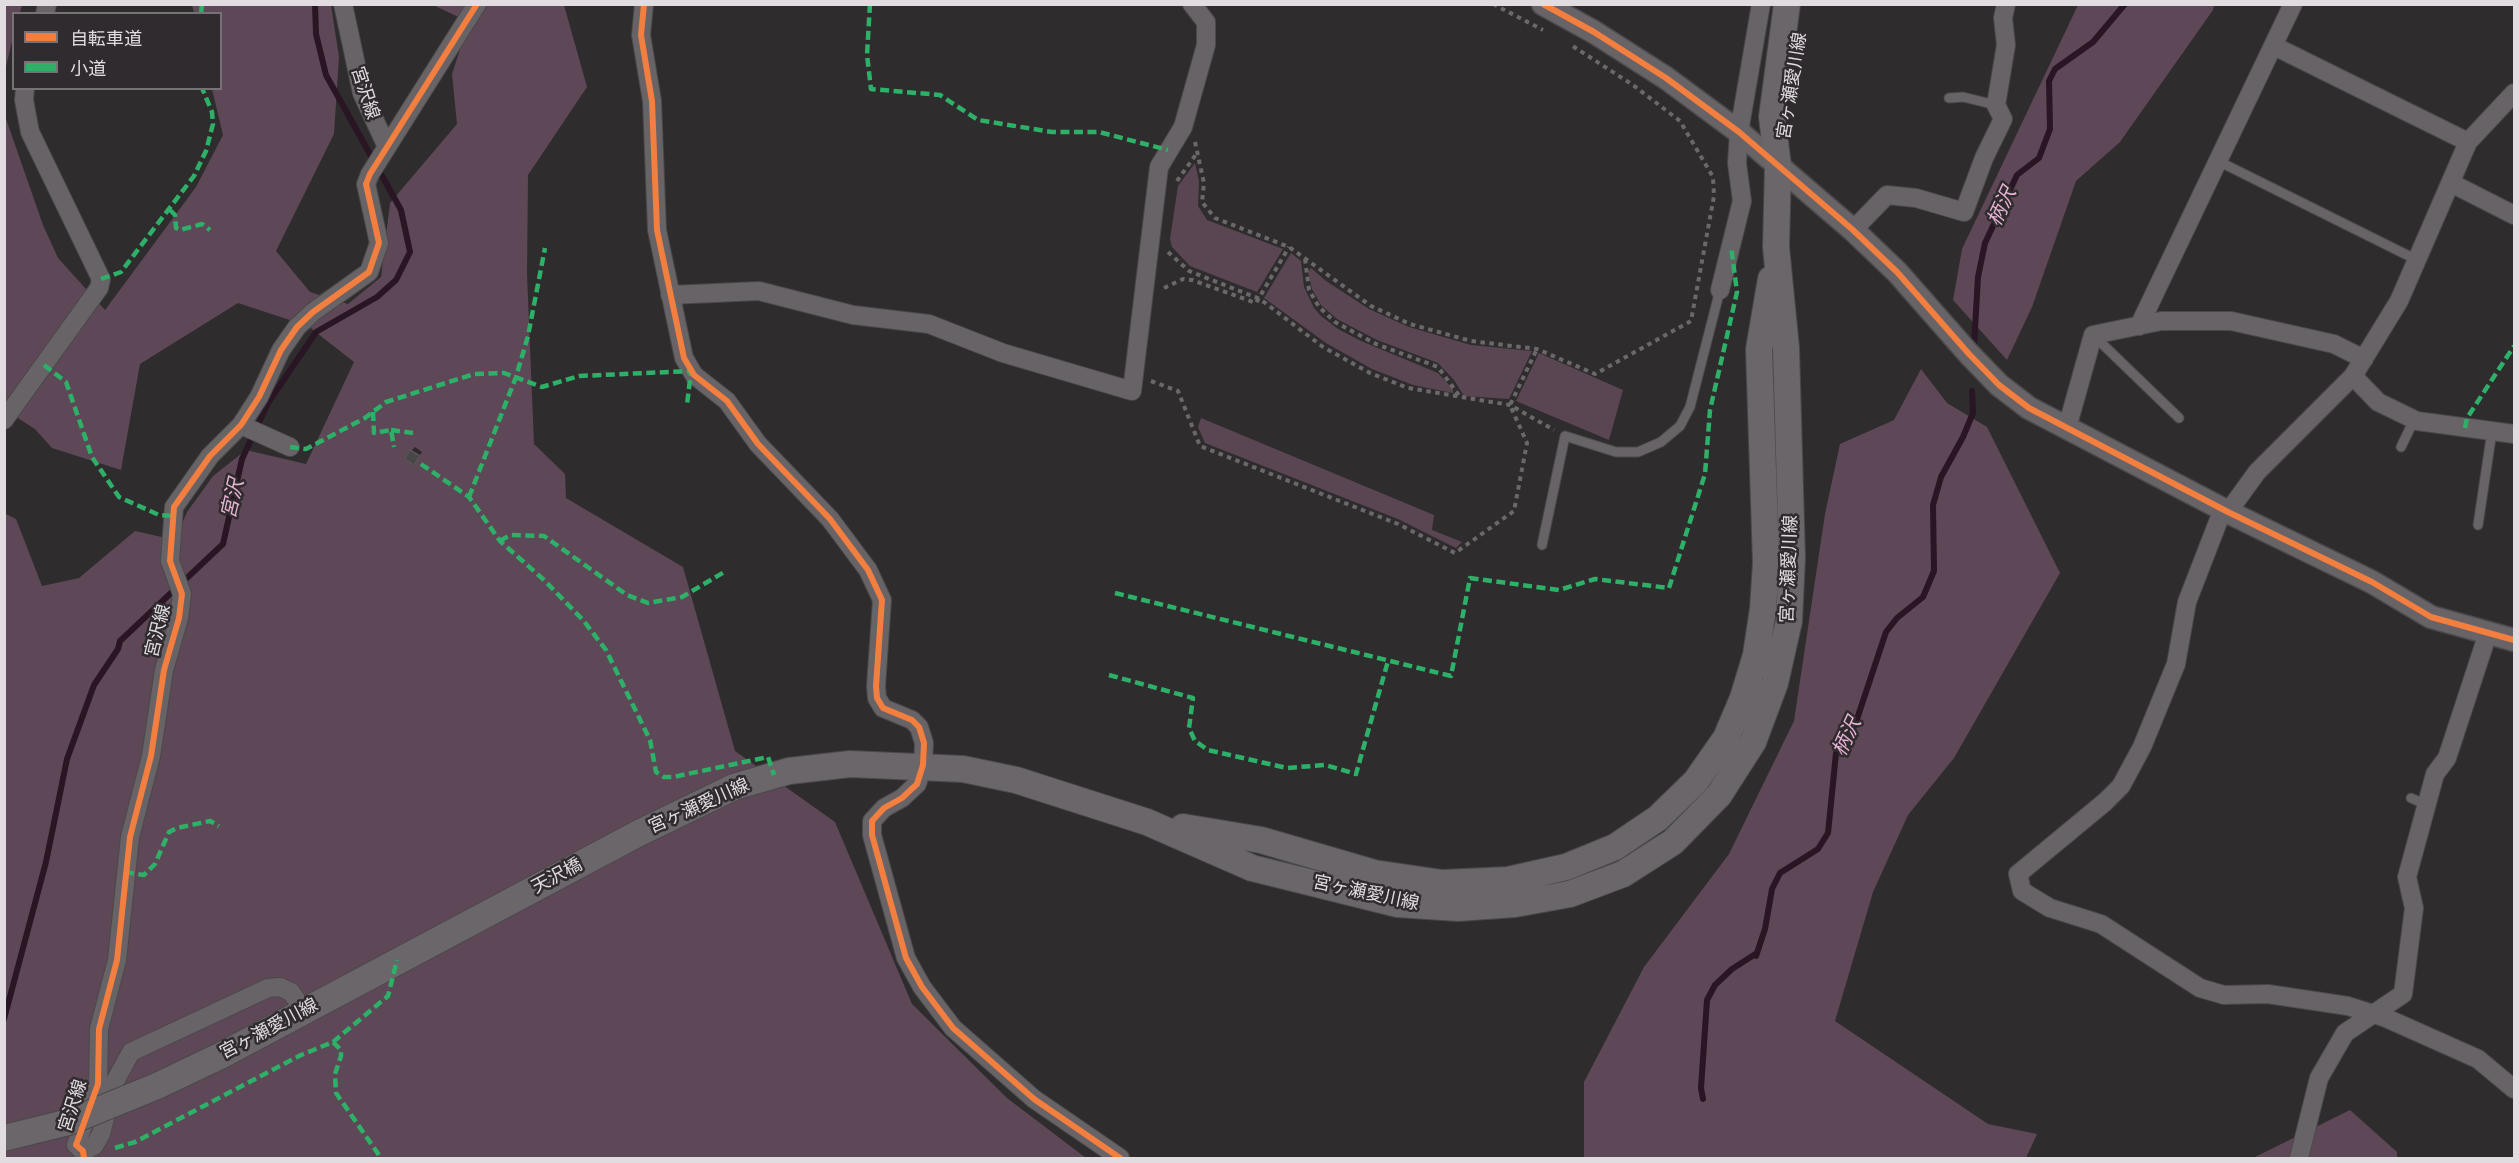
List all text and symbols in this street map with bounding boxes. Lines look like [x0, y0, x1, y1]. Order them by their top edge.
legend [12, 12, 222, 90]
text: 自転車道 [70, 31, 142, 49]
street label: 宮ヶ瀬愛川線 [1773, 31, 1811, 141]
text: 小道 [70, 61, 106, 79]
street label: 宮沢線 [346, 64, 384, 122]
water label: 柄沢 [1983, 184, 2021, 230]
water label: 宮沢 [217, 477, 249, 521]
street label: 宮ヶ瀬愛川線 [1776, 515, 1802, 623]
street label: 宮沢線 [141, 602, 175, 660]
water label: 柄沢 [1828, 714, 1866, 760]
street label: 宮ヶ瀬愛川線 [645, 774, 753, 838]
street label: 天沢橋 [528, 854, 586, 898]
street label: 宮ヶ瀬愛川線 [1311, 871, 1421, 915]
street label: 宮ヶ瀬愛川線 [216, 994, 322, 1064]
street label: 宮沢線 [54, 1077, 92, 1135]

